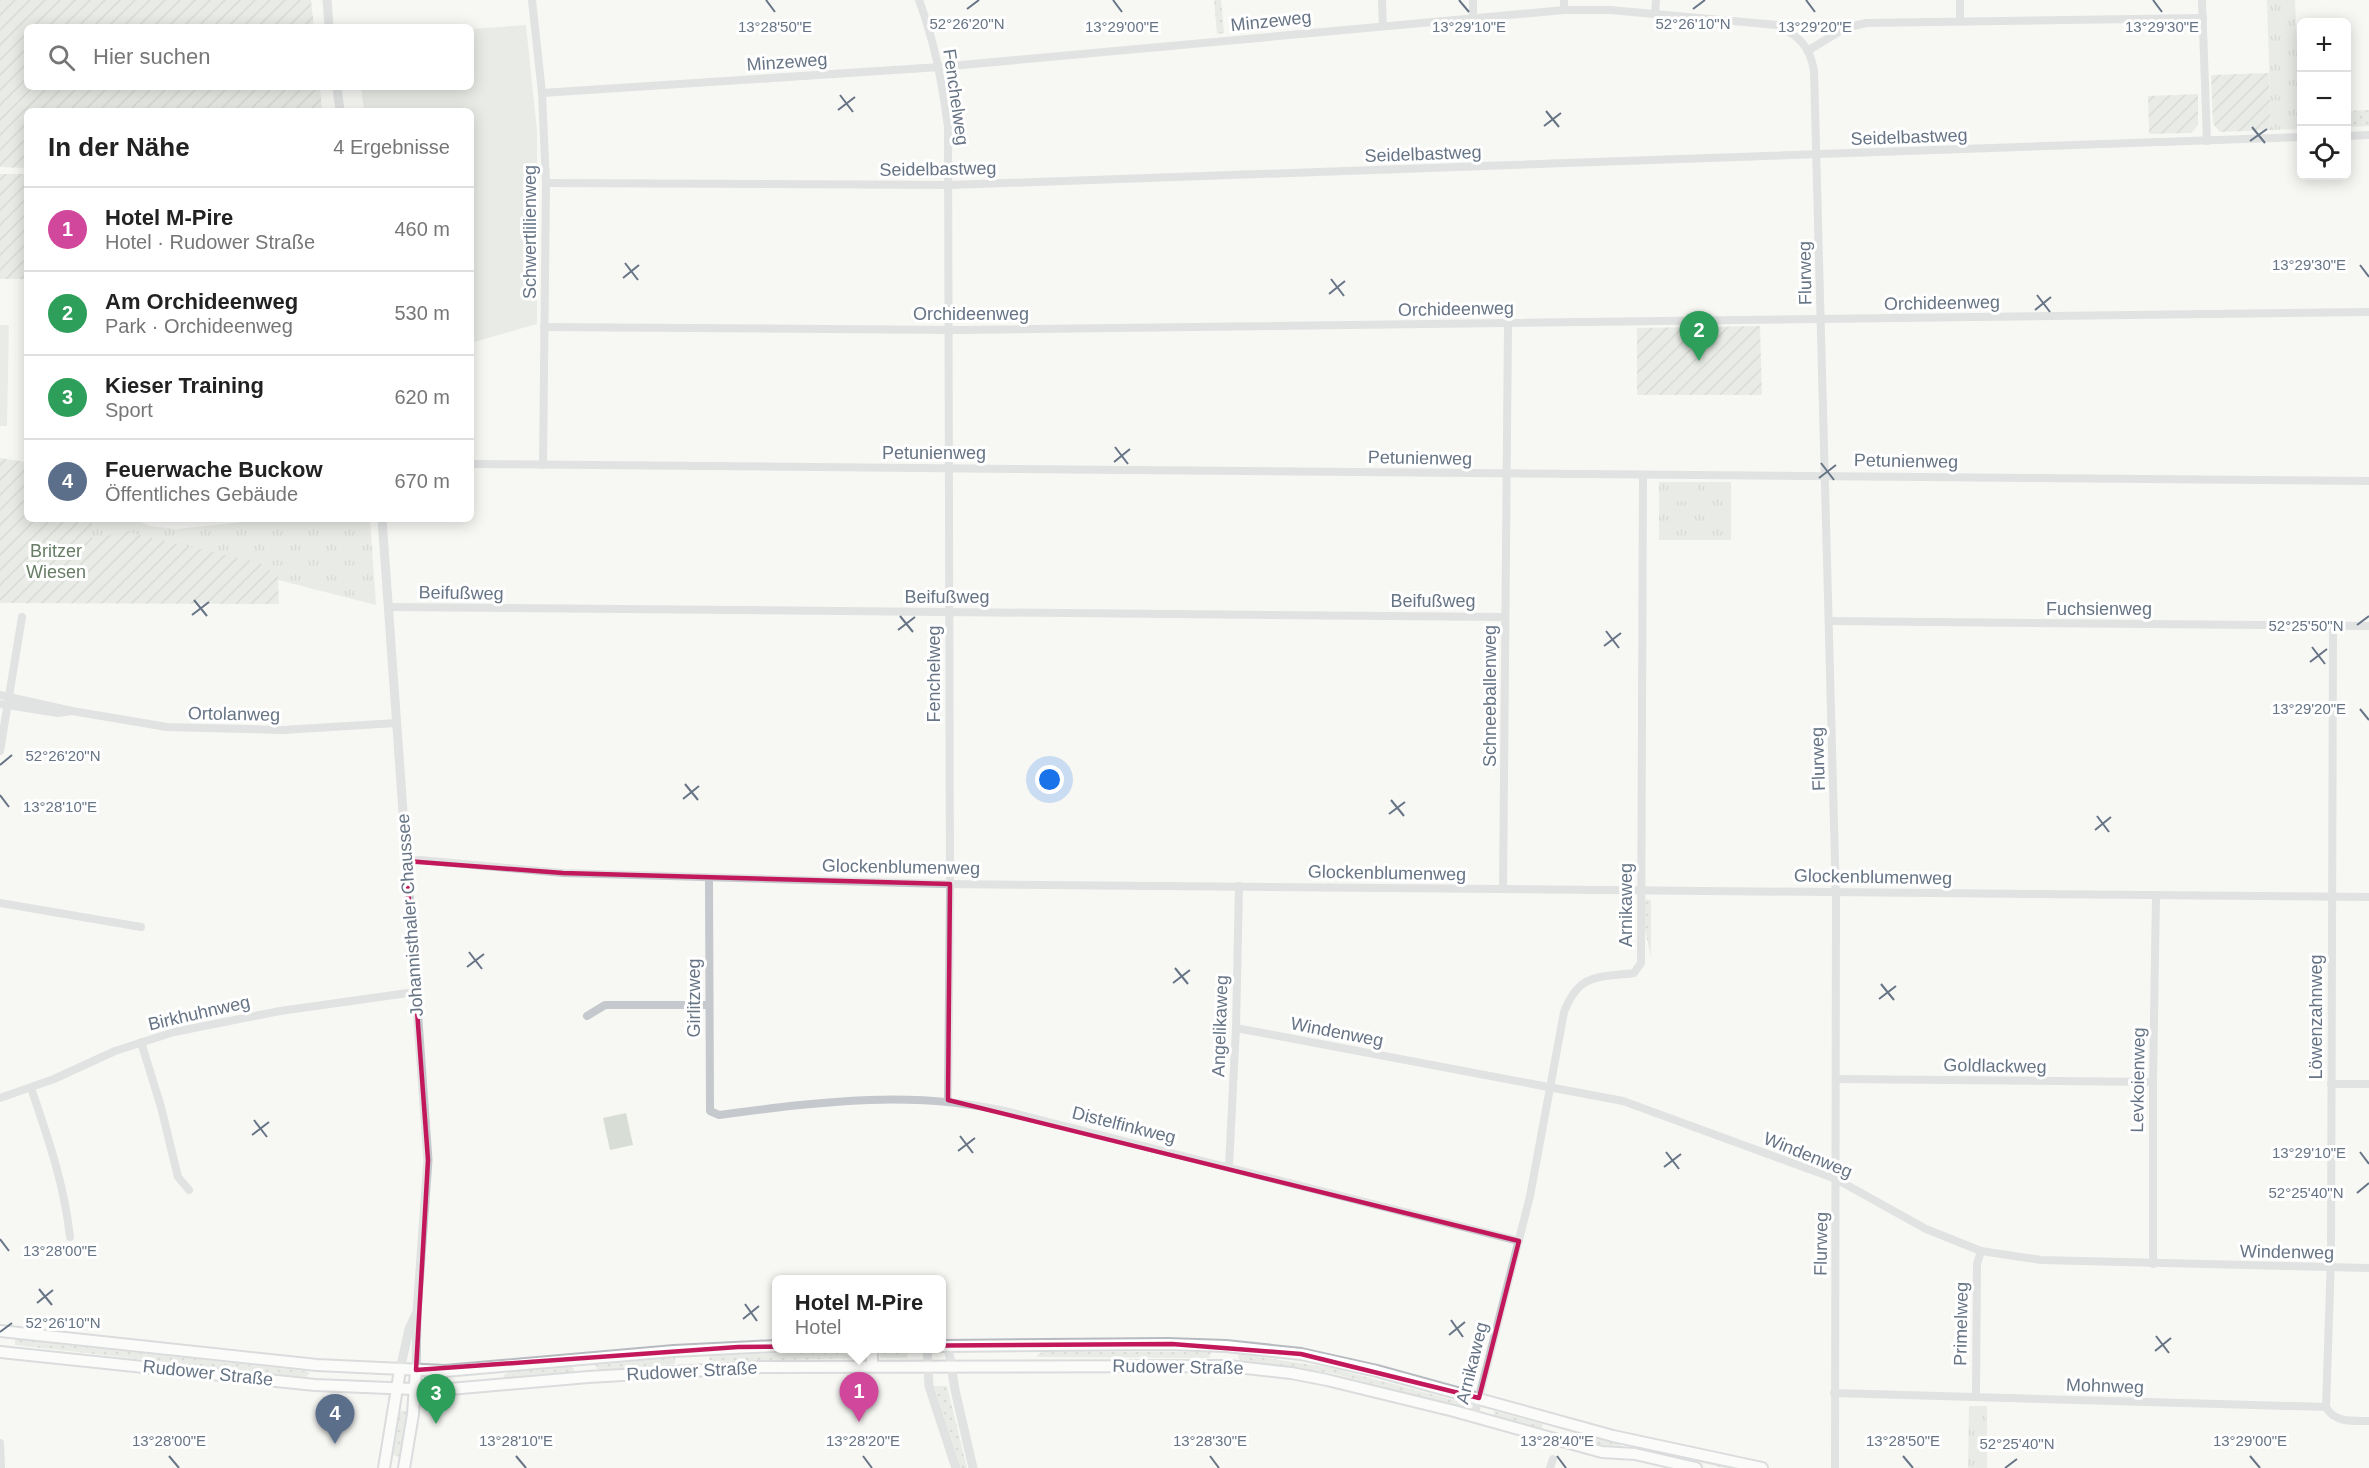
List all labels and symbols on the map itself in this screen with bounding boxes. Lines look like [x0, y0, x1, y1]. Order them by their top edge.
street label: Minzeweg [1230, 7, 1312, 35]
text: 52°26'20"N [929, 15, 1005, 32]
text: 52°26'10"N [1655, 15, 1731, 32]
text: 13°28'50"E [738, 18, 812, 35]
text: 13°29'00"E [1085, 18, 1159, 35]
text: 13°29'10"E [1432, 18, 1506, 35]
text: 13°29'20"E [1778, 18, 1852, 35]
text: 13°29'30"E [2125, 18, 2199, 35]
street label: Fenchelweg [939, 48, 973, 146]
street label: Minzeweg [746, 49, 828, 75]
street label: Seidelbastweg [1850, 125, 1968, 149]
street label: Seidelbastweg [1364, 142, 1482, 166]
street label: Seidelbastweg [879, 158, 997, 180]
street label: Schwertlilienweg [520, 165, 540, 299]
street label: Flurweg [1794, 241, 1816, 305]
text: 13°29'30"E [2272, 256, 2346, 273]
street label: Orchideenweg [1884, 292, 2000, 314]
street label: Orchideenweg [1398, 298, 1514, 320]
street label: Orchideenweg [913, 304, 1029, 324]
pin: 2 [1680, 312, 1718, 361]
street label: Petunienweg [882, 443, 986, 463]
street label: Petunienweg [1368, 447, 1472, 469]
street label: Petunienweg [1854, 450, 1958, 472]
park label: Britzer Wiesen [26, 541, 86, 582]
street label: Beifußweg [418, 582, 504, 604]
street label: Beifußweg [904, 587, 990, 607]
street label: Beifußweg [1390, 591, 1476, 611]
street label: Fuchsienweg [2046, 599, 2152, 619]
text: 52°25'50"N [2268, 617, 2344, 634]
street label: Fenchelweg [924, 625, 944, 723]
street label: Schneeballenweg [1480, 625, 1500, 767]
text: 13°29'20"E [2272, 700, 2346, 717]
street label: Ortolanweg [188, 703, 280, 725]
street label: Flurweg [1807, 727, 1829, 791]
text: 52°26'20"N [25, 747, 101, 764]
your location [1035, 765, 1064, 794]
text: 13°28'10"E [23, 798, 97, 815]
street label: Johannisthaler Chaussee [393, 813, 427, 1017]
street label: Glockenblumenweg [822, 856, 980, 878]
street label: Glockenblumenweg [1308, 862, 1466, 884]
street label: Arnikaweg [1616, 863, 1636, 947]
street label: Glockenblumenweg [1794, 866, 1952, 888]
street label: Löwenzahnweg [2306, 954, 2326, 1080]
street label: Girlitzweg [684, 958, 704, 1038]
street label: Angelikaweg [1208, 975, 1232, 1077]
street label: Birkhuhnweg [146, 992, 252, 1034]
street label: Windenweg [1289, 1013, 1385, 1051]
street label: Levkoienweg [2127, 1027, 2149, 1133]
street label: Goldlackweg [1943, 1055, 2047, 1077]
street label: Distelfinkweg [1070, 1102, 1178, 1148]
street label: Windenweg [1761, 1128, 1855, 1182]
text: 13°29'10"E [2272, 1144, 2346, 1161]
text: 52°25'40"N [2268, 1184, 2344, 1201]
street label: Flurweg [1810, 1212, 1832, 1276]
street label: Windenweg [2240, 1241, 2334, 1263]
text: 13°28'00"E [23, 1242, 97, 1259]
street label: Primelweg [1950, 1282, 1972, 1366]
text: 52°26'10"N [25, 1314, 101, 1331]
street label: Arnikaweg [1452, 1320, 1492, 1406]
street label: Rudower Straße [142, 1356, 274, 1390]
street label: Rudower Straße [1112, 1356, 1244, 1378]
street label: Rudower Straße [626, 1358, 758, 1384]
pin: 1 [840, 1372, 878, 1422]
pin: 3 [416, 1374, 456, 1424]
street label: Mohnweg [2066, 1375, 2144, 1397]
pin: 4 [316, 1394, 354, 1444]
text: 13°28'00"E [132, 1432, 206, 1449]
text: 13°28'10"E [479, 1432, 553, 1449]
text: 13°28'20"E [826, 1432, 900, 1449]
text: 13°28'30"E [1173, 1432, 1247, 1449]
text: 13°28'40"E [1520, 1432, 1594, 1449]
text: 13°28'50"E [1866, 1432, 1940, 1449]
text: 13°29'00"E [2213, 1432, 2287, 1449]
text: 52°25'40"N [1979, 1435, 2055, 1452]

